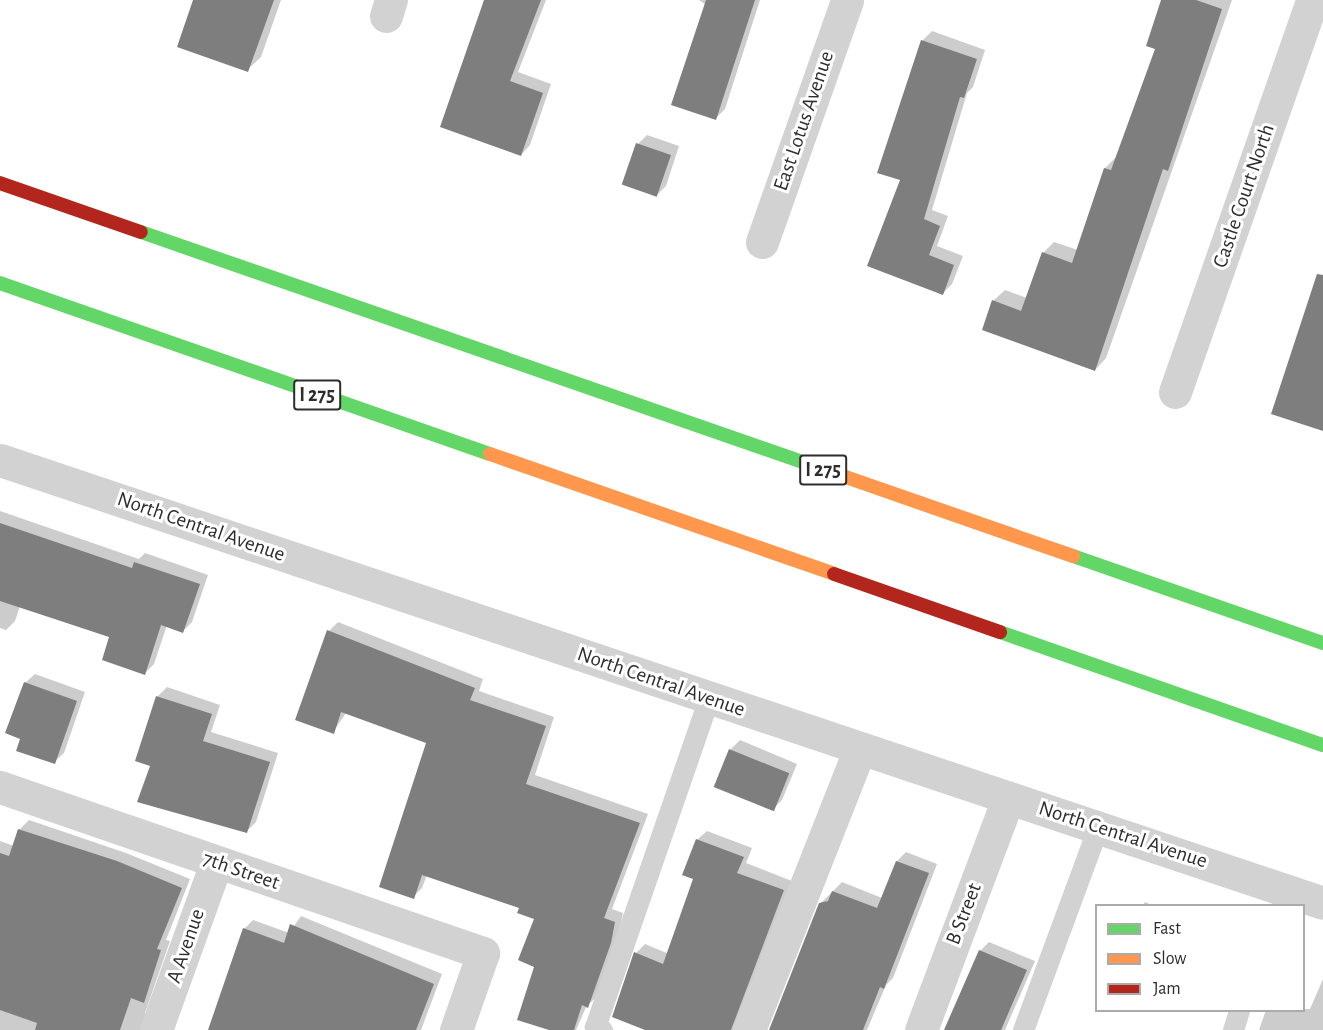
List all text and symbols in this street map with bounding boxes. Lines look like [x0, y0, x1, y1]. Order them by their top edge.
street label: East Lotus Avenue [768, 48, 840, 194]
street label: Castle Court North [1208, 121, 1280, 271]
road number: I 275 [293, 378, 341, 412]
road number: I 275 [799, 453, 847, 487]
street label: North Central Avenue [114, 486, 288, 568]
street label: North Central Avenue [574, 641, 748, 723]
street label: North Central Avenue [1036, 796, 1210, 874]
street label: 7th Street [199, 846, 283, 896]
street label: B Street [941, 880, 987, 948]
legend [1095, 904, 1305, 1012]
street label: A Avenue [162, 906, 210, 986]
text: Fast [1153, 920, 1181, 938]
text: Slow [1153, 950, 1186, 968]
text: Jam [1153, 980, 1181, 998]

